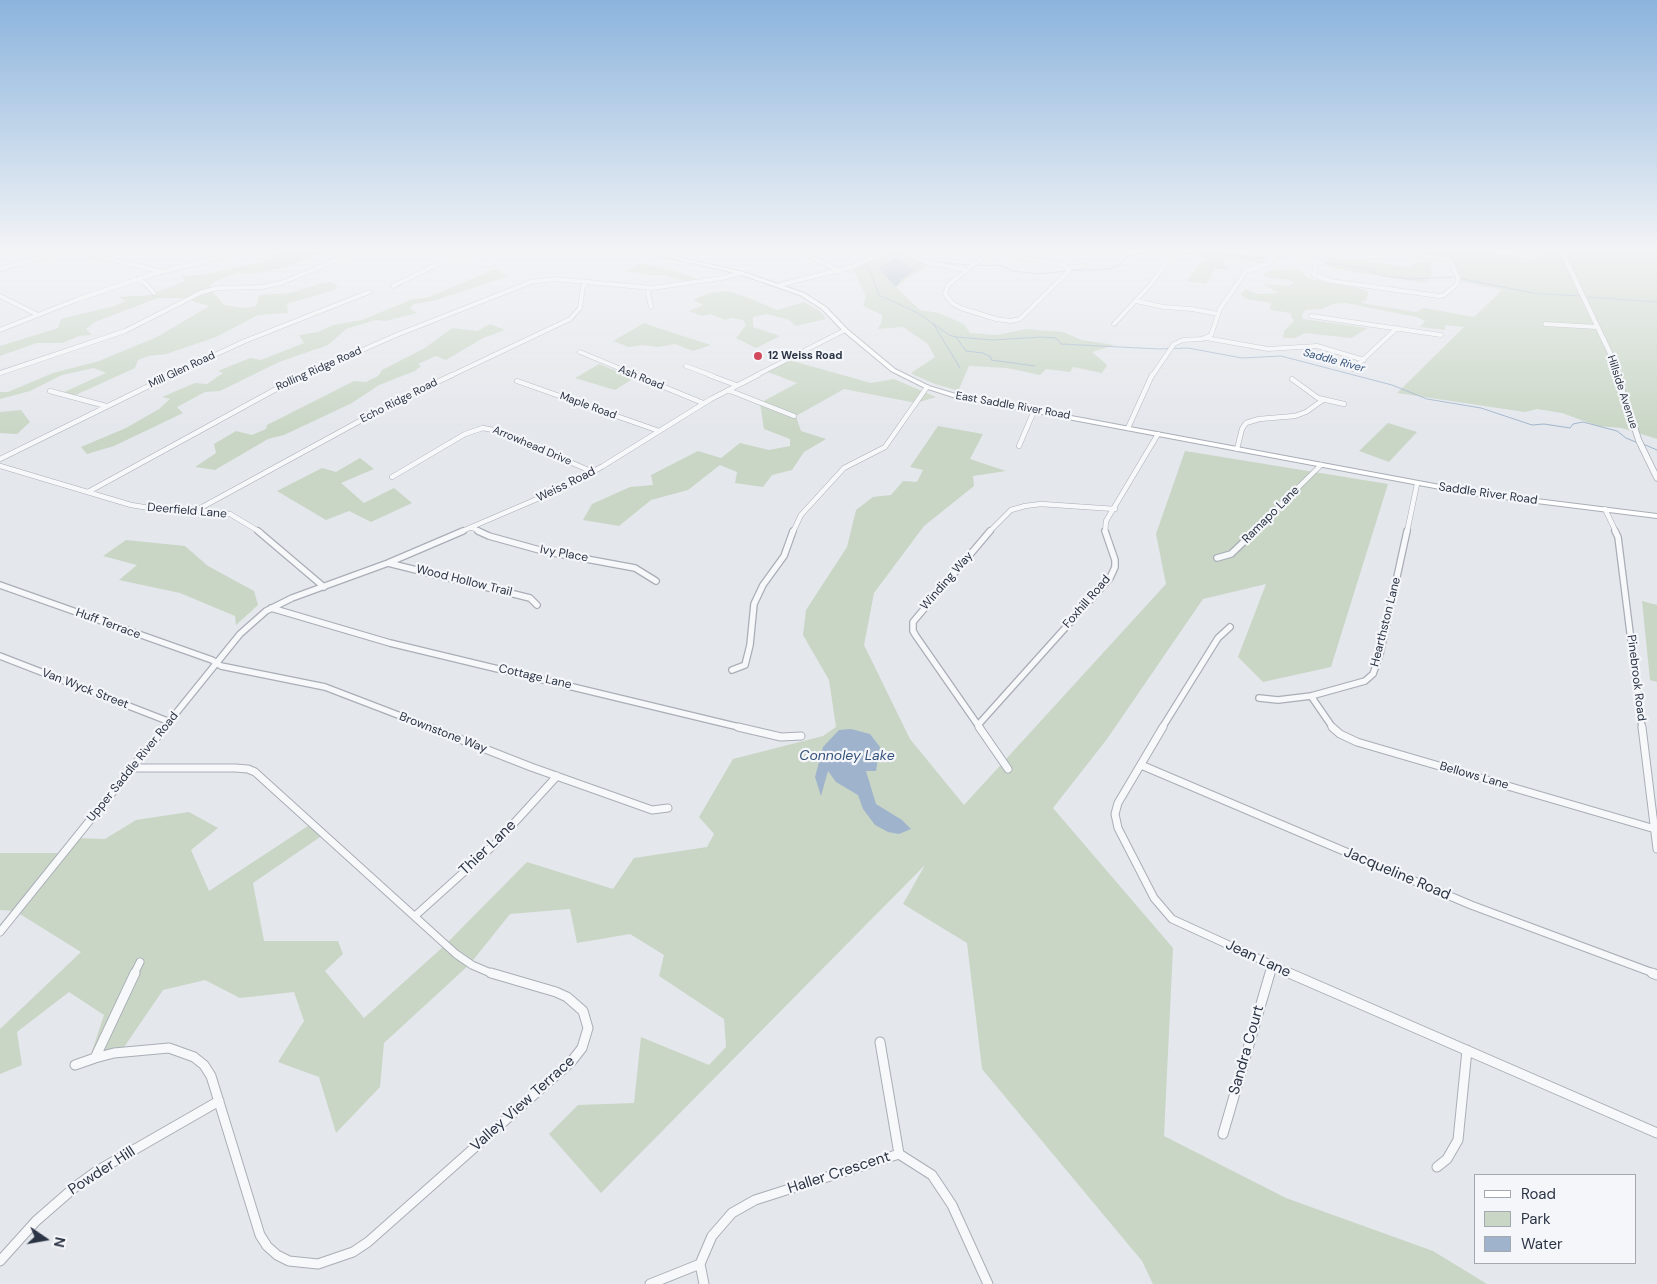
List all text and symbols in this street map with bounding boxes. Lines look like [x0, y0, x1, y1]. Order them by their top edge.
street label: Rolling Ridge Road [274, 344, 364, 394]
water label: Saddle River [1302, 346, 1366, 376]
street label: Mill Glen Road [147, 349, 217, 391]
place label: 12 Weiss Road [768, 349, 842, 363]
marker: 12 Weiss Road [752, 350, 764, 362]
street label: Hillside Avenue [1604, 354, 1640, 430]
street label: Ash Road [616, 363, 666, 393]
street label: Echo Ridge Road [358, 376, 440, 426]
street label: East Saddle River Road [955, 389, 1071, 423]
street label: Maple Road [558, 390, 618, 422]
street label: Arrowhead Drive [491, 423, 573, 469]
street label: Weiss Road [534, 465, 598, 505]
street label: Saddle River Road [1438, 480, 1538, 508]
street label: Ramapo Lane [1239, 483, 1303, 547]
street label: Deerfield Lane [147, 500, 227, 522]
street label: Ivy Place [539, 543, 589, 565]
street label: Winding Way [918, 549, 976, 613]
street label: Wood Hollow Trail [415, 562, 513, 600]
street label: Foxhill Road [1060, 573, 1114, 631]
street label: Hearthston Lane [1368, 576, 1404, 668]
street label: Huff Terrace [74, 606, 142, 642]
street label: Pinebrook Road [1624, 634, 1648, 722]
street label: Cottage Lane [497, 662, 573, 692]
street label: Van Wyck Street [40, 666, 130, 712]
street label: Upper Saddle River Road [84, 709, 182, 825]
street label: Brownstone Way [397, 710, 489, 756]
water label: Connoley Lake [799, 748, 895, 764]
street label: Bellows Lane [1438, 759, 1510, 793]
street label: Thier Lane [456, 817, 520, 879]
street label: Jacqueline Road [1341, 843, 1453, 905]
street label: Jean Lane [1222, 936, 1294, 982]
street label: Sandra Court [1226, 1003, 1268, 1097]
street label: Valley View Terrace [467, 1053, 579, 1155]
street label: Powder Hill [65, 1143, 139, 1199]
street label: Haller Crescent [785, 1148, 893, 1198]
legend [1474, 1174, 1637, 1264]
text: Road [1521, 1184, 1556, 1204]
text: Park [1521, 1209, 1551, 1229]
north arrow [20, 1214, 70, 1264]
text: Water [1521, 1234, 1562, 1254]
text: N [50, 1235, 70, 1249]

